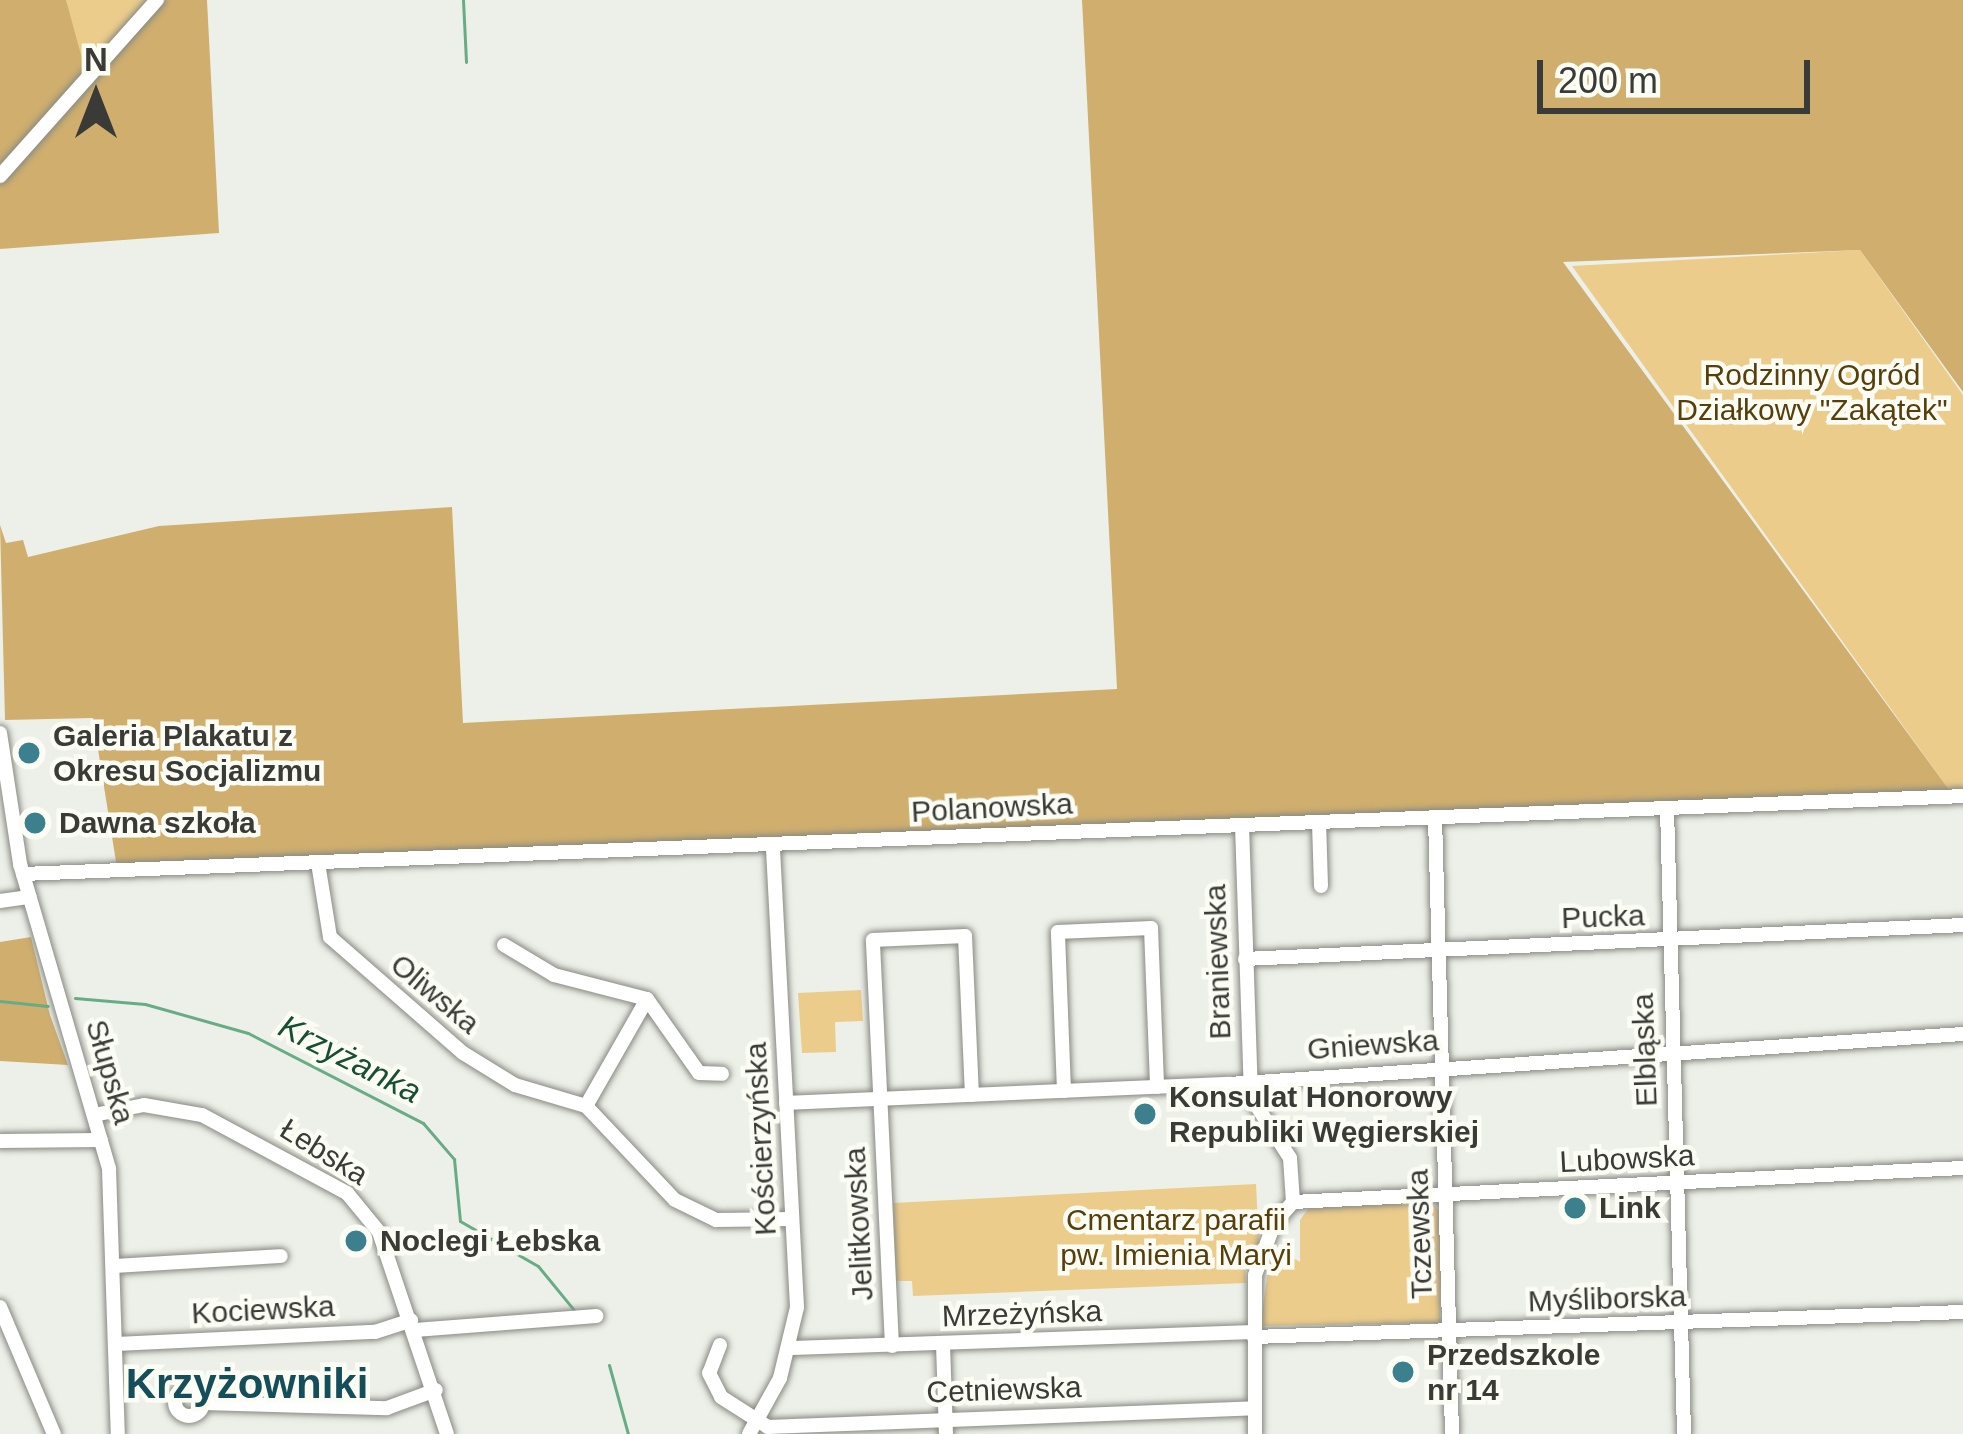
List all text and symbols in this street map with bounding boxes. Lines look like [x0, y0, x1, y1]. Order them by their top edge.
north arrow [36, 36, 156, 156]
scale bar [1543, 36, 1816, 110]
text: N [84, 41, 108, 78]
text: 200 m [1558, 60, 1658, 101]
park label: Rodzinny Ogród Działkowy "Zakątek" [1676, 357, 1948, 428]
place label: Galeria Plakatu z Okresu Socjalizmu [53, 718, 321, 789]
marker: Galeria Plakatu z Okresu Socjalizmu [16, 740, 42, 766]
street label: Polanowska [910, 786, 1074, 830]
place label: Dawna szkoła [59, 805, 256, 841]
marker: Dawna szkoła [22, 810, 48, 836]
street label: Braniewska [1197, 884, 1239, 1040]
street label: Pucka [1561, 898, 1645, 936]
street label: Oliwska [383, 946, 487, 1042]
street label: Elbląska [1625, 993, 1665, 1107]
water label: Krzyżanka [272, 1006, 428, 1112]
street label: Słupska [78, 1016, 142, 1128]
street label: Gniewska [1306, 1022, 1440, 1068]
street label: Kościerzyńska [738, 1041, 784, 1237]
place label: Konsulat Honorowy Republiki Węgierskiej [1169, 1079, 1479, 1150]
marker: Konsulat Honorowy Republiki Węgierskiej [1132, 1101, 1158, 1127]
street label: Łebska [273, 1111, 375, 1193]
street label: Lubowska [1559, 1137, 1695, 1181]
street label: Jelitkowska [837, 1146, 881, 1302]
street label: Tczewska [1400, 1168, 1440, 1300]
place label: Link [1599, 1190, 1661, 1226]
marker: Link [1562, 1195, 1588, 1221]
park label: Cmentarz parafii pw. Imienia Maryi [1060, 1202, 1292, 1272]
place label: Noclegi Łebska [380, 1223, 600, 1259]
marker: Noclegi Łebska [343, 1228, 369, 1254]
street label: Myśliborska [1527, 1278, 1687, 1320]
street label: Kociewska [190, 1288, 336, 1332]
street label: Mrzeżyńska [941, 1293, 1103, 1335]
place label: Przedszkole nr 14 [1427, 1337, 1600, 1408]
district label: Krzyżowniki [126, 1359, 368, 1409]
marker: Przedszkole nr 14 [1390, 1359, 1416, 1385]
street label: Cetniewska [926, 1369, 1082, 1411]

